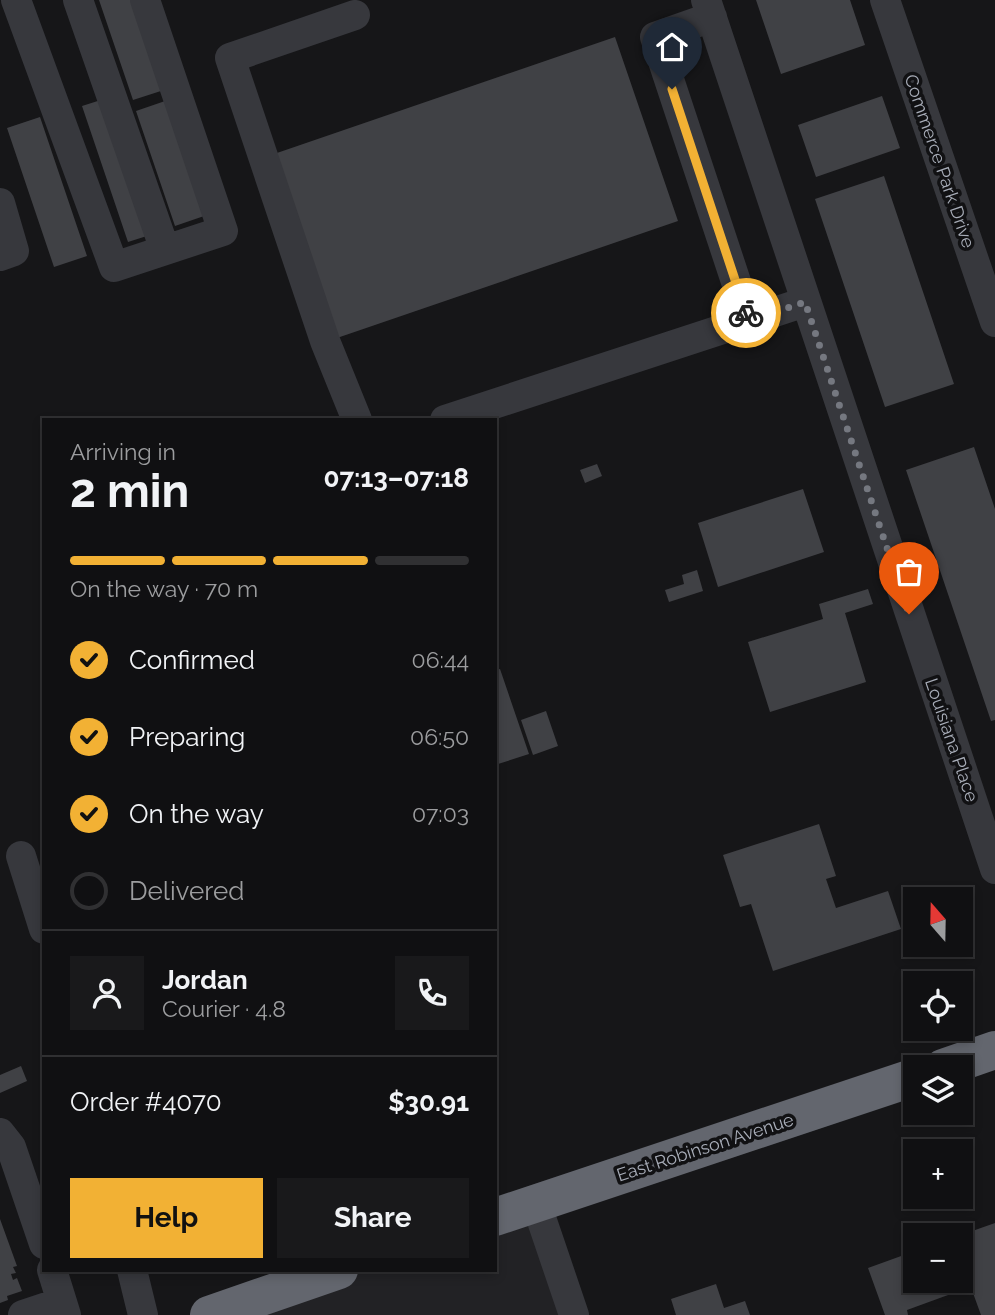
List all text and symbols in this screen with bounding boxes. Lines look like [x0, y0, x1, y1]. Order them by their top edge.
pin [642, 17, 702, 89]
icon: home [653, 28, 691, 66]
street label: Commerce Park Drive [900, 72, 980, 251]
courier [711, 278, 781, 348]
icon: bike [727, 294, 765, 332]
text: Arriving in [70, 438, 176, 465]
text: 07:13–07:18 [323, 463, 469, 493]
text: 2 min [70, 464, 189, 518]
pin [879, 542, 939, 614]
icon: bag [890, 553, 928, 591]
text: On the way · 70 m [70, 575, 258, 602]
icon: check [70, 641, 108, 679]
text: Confirmed [129, 645, 255, 675]
text: 06:44 [412, 646, 469, 673]
street label: Louisiana Place [921, 675, 983, 805]
icon: check [70, 718, 108, 756]
text: Preparing [129, 722, 245, 752]
text: 06:50 [410, 723, 469, 750]
icon: check [70, 795, 108, 833]
text: On the way [129, 799, 264, 829]
text: 07:03 [412, 800, 469, 827]
text: Delivered [129, 876, 244, 906]
north arrow [903, 887, 973, 957]
map controls [903, 887, 973, 1293]
button: person [70, 956, 144, 1030]
button: phone [395, 956, 469, 1030]
text: Jordan [162, 965, 248, 995]
button: locate [903, 971, 973, 1041]
text: Courier · 4.8 [162, 995, 286, 1022]
button: layers [903, 1055, 973, 1125]
text: Order #4070 [70, 1087, 222, 1117]
text: $30.91 [388, 1087, 469, 1117]
street label: East Robinson Avenue [614, 1108, 797, 1186]
button: + [903, 1139, 973, 1209]
button: Help [70, 1178, 263, 1258]
button: Share [277, 1178, 469, 1258]
button: − [903, 1223, 973, 1293]

